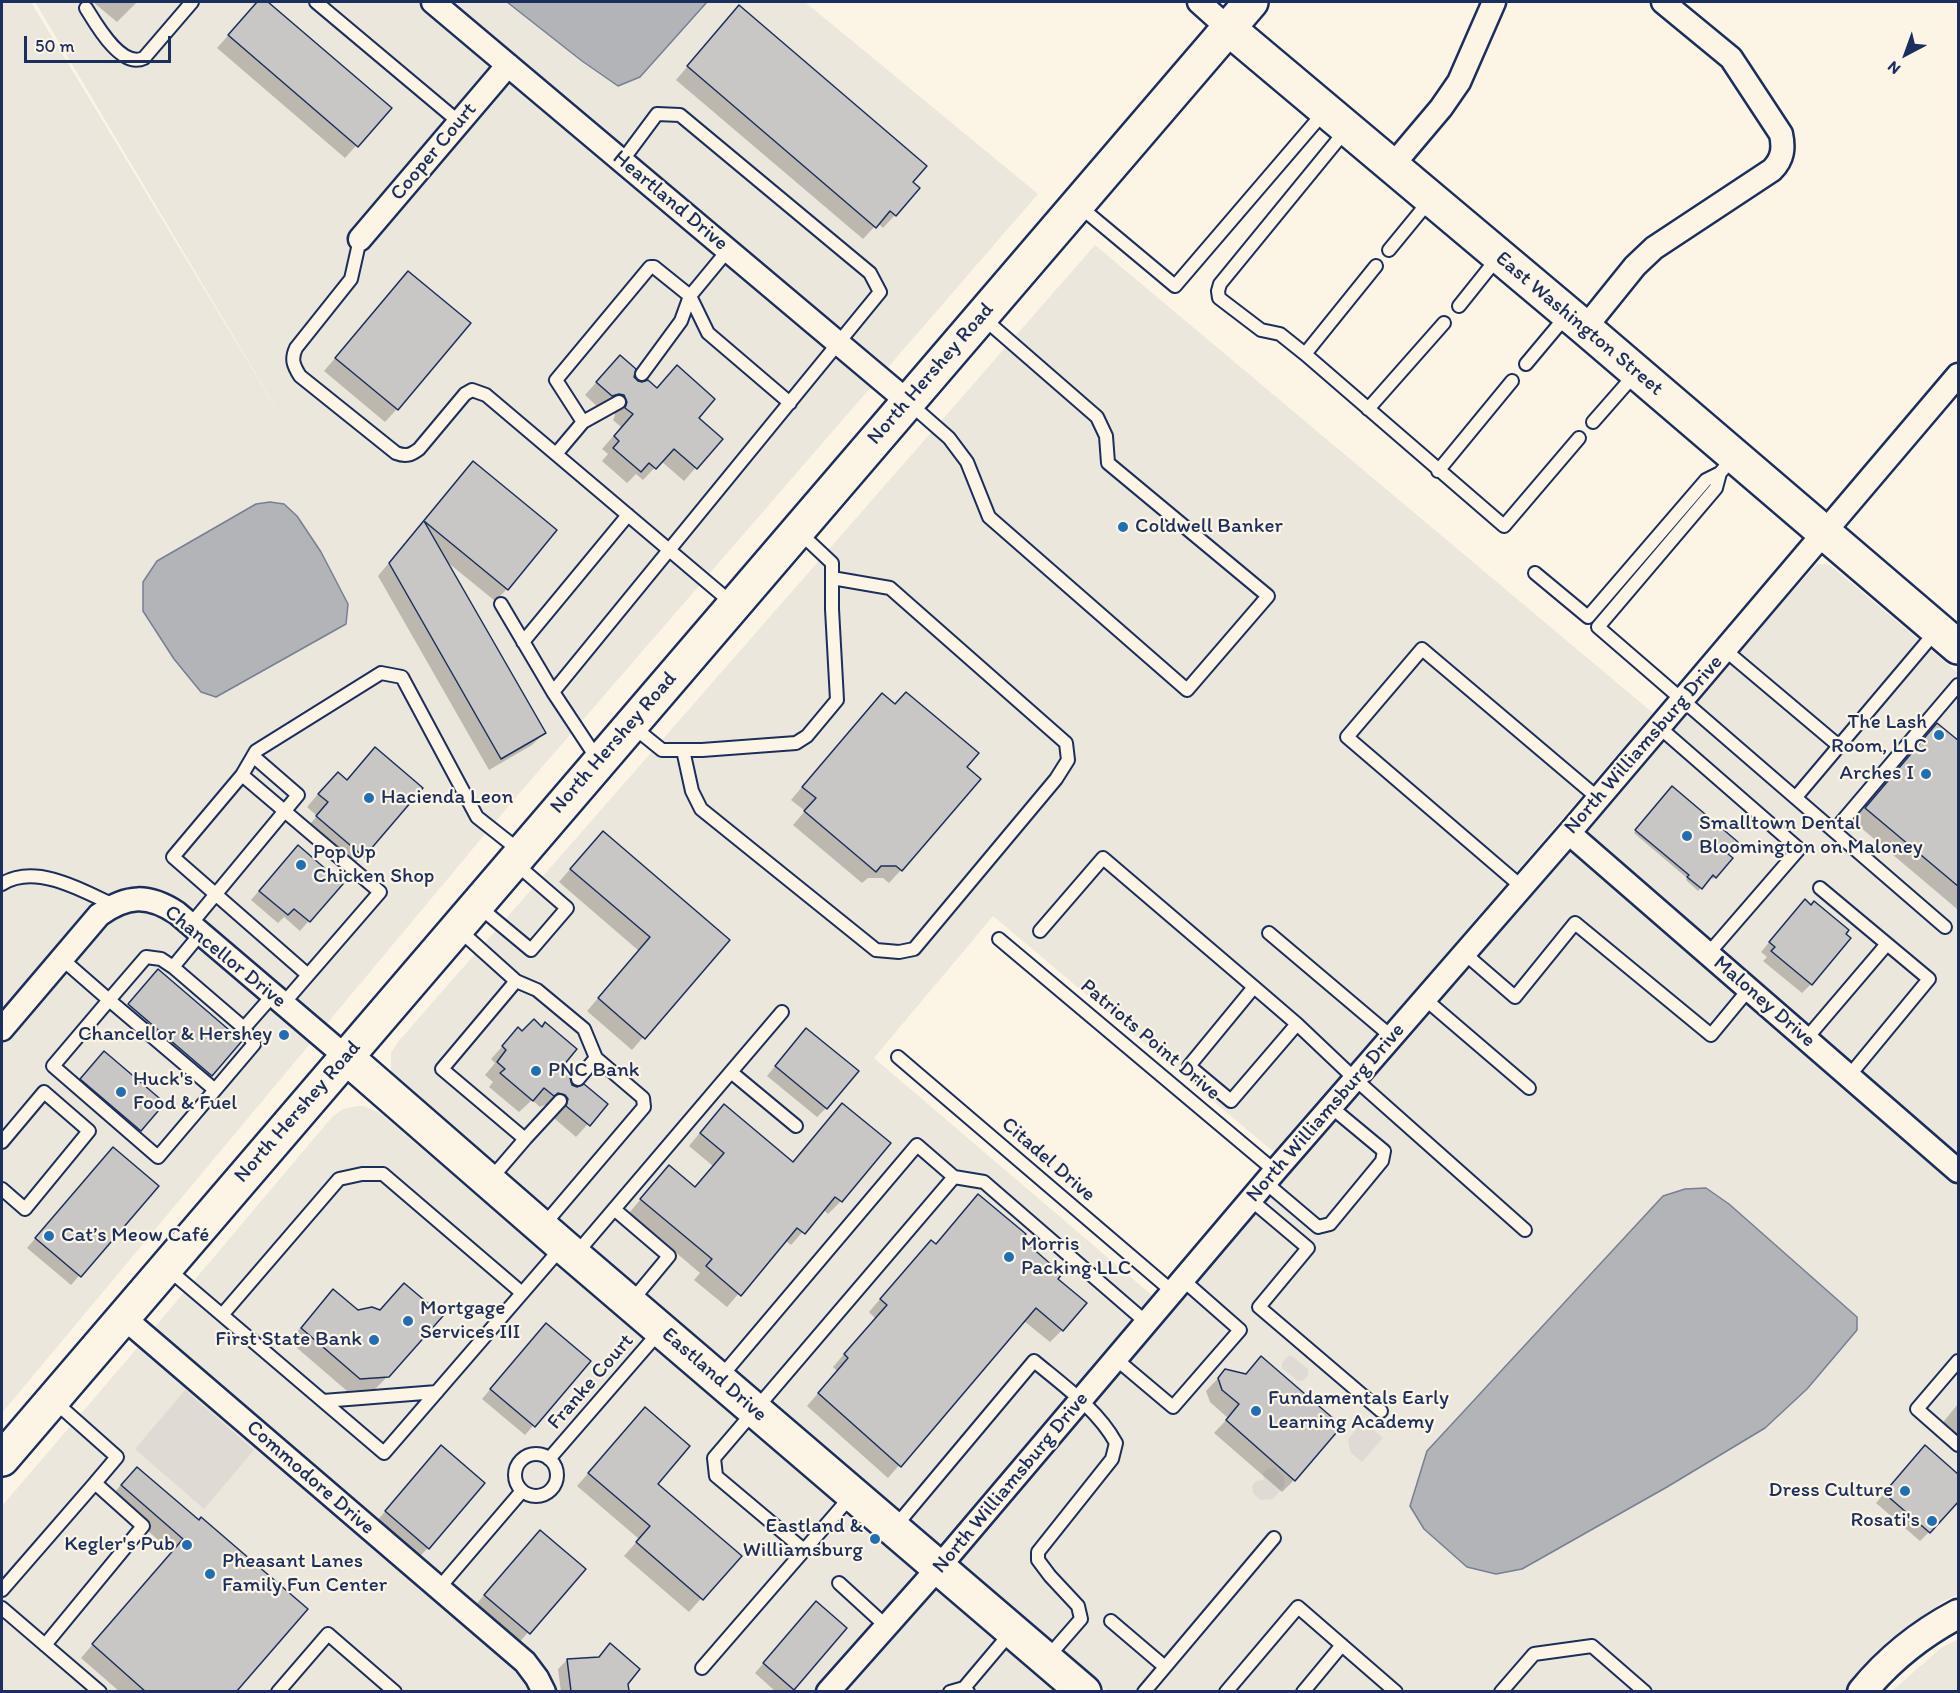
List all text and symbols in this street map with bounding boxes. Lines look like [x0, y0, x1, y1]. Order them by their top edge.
scale bar [27, 24, 174, 62]
north arrow [1876, 24, 1936, 84]
text: 50 m [35, 35, 75, 57]
text: N [1884, 57, 1904, 79]
street label: Cooper Court [386, 98, 482, 206]
street label: Heartland Drive [607, 145, 733, 257]
street label: East Washington Street [1490, 246, 1668, 402]
street label: North Hershey Road [862, 298, 1000, 450]
place label: Coldwell Banker [1135, 514, 1283, 540]
marker: Coldwell Banker [1116, 520, 1130, 534]
street label: North Williamsburg Drive [1559, 650, 1729, 840]
street label: North Hershey Road [545, 667, 683, 819]
place label: The Lash Room, LLC [1831, 710, 1927, 760]
marker: The Lash Room, LLC [1932, 728, 1946, 742]
place label: Arches I [1840, 761, 1914, 787]
marker: Arches I [1919, 767, 1933, 781]
place label: Hacienda Leon [381, 785, 513, 811]
marker: Hacienda Leon [362, 791, 376, 805]
place label: Smalltown Dental Bloomington on Maloney [1699, 811, 1923, 861]
marker: Smalltown Dental Bloomington on Maloney [1680, 829, 1694, 843]
place label: Pop Up Chicken Shop [313, 840, 434, 890]
marker: Pop Up Chicken Shop [294, 858, 308, 872]
street label: Chancellor Drive [159, 900, 291, 1014]
street label: Maloney Drive [1708, 951, 1820, 1053]
street label: Patriots Point Drive [1075, 974, 1225, 1106]
street label: North Williamsburg Drive [1241, 1018, 1411, 1208]
place label: Chancellor & Hershey [78, 1022, 272, 1048]
marker: Chancellor & Hershey [277, 1028, 291, 1042]
street label: North Hershey Road [229, 1036, 367, 1188]
place label: PNC Bank [548, 1058, 639, 1084]
marker: PNC Bank [529, 1064, 543, 1078]
place label: Huck's Food & Fuel [133, 1067, 237, 1117]
marker: Huck's Food & Fuel [114, 1085, 128, 1099]
street label: Citadel Drive [996, 1112, 1100, 1208]
place label: Cat’s Meow Café [61, 1223, 209, 1249]
marker: Cat’s Meow Café [42, 1229, 56, 1243]
place label: Morris Packing LLC [1021, 1232, 1131, 1282]
marker: Morris Packing LLC [1002, 1250, 1016, 1264]
place label: Mortgage Services III [420, 1296, 520, 1346]
marker: Mortgage Services III [401, 1314, 415, 1328]
street label: Eastland Drive [656, 1322, 772, 1428]
place label: First State Bank [215, 1327, 362, 1353]
street label: Franke Court [543, 1329, 639, 1435]
marker: First State Bank [367, 1333, 381, 1347]
place label: Fundamentals Early Learning Academy [1268, 1386, 1449, 1436]
street label: North Williamsburg Drive [928, 1387, 1094, 1579]
marker: Fundamentals Early Learning Academy [1249, 1404, 1263, 1418]
street label: Commodore Drive [241, 1415, 379, 1541]
place label: Dress Culture [1769, 1478, 1893, 1504]
marker: Dress Culture [1898, 1484, 1912, 1498]
place label: Rosati's [1850, 1508, 1920, 1534]
place label: Eastland & Williamsburg [743, 1514, 863, 1564]
marker: Rosati's [1925, 1514, 1939, 1528]
place label: Kegler's Pub [64, 1532, 175, 1558]
marker: Eastland & Williamsburg [868, 1532, 882, 1546]
marker: Kegler's Pub [180, 1538, 194, 1552]
place label: Pheasant Lanes Family Fun Center [222, 1549, 387, 1599]
marker: Pheasant Lanes Family Fun Center [203, 1567, 217, 1581]

